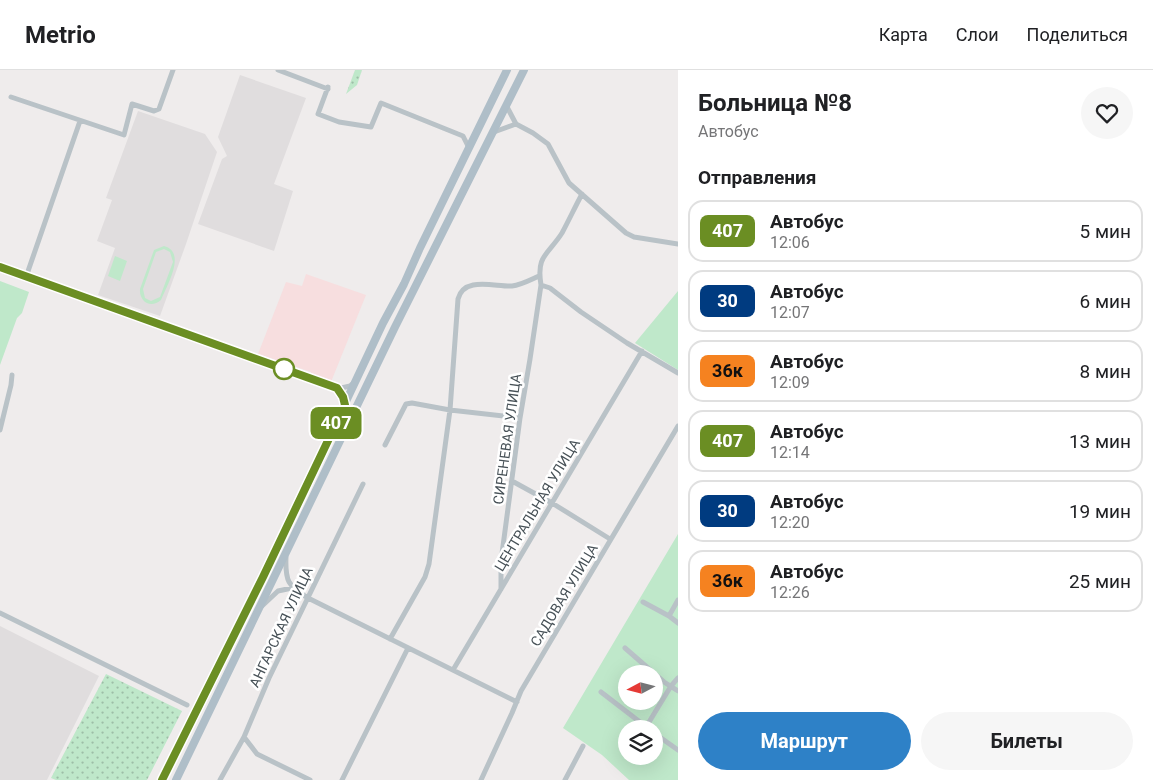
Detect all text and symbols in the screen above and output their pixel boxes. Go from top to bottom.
text: Metrio [25,21,96,49]
text: Карта [879,24,928,45]
text: Слои [956,24,999,45]
text: Поделиться [1027,24,1128,45]
button: heart [1081,87,1133,139]
text: Больница №8 [698,89,852,117]
text: Автобус [698,122,759,141]
text: Отправления [698,166,816,189]
text: Автобус [770,210,844,233]
text: 407 [712,220,743,241]
text: 5 мин [1080,220,1131,243]
text: 12:06 [770,233,810,252]
text: Автобус [770,280,844,303]
text: 30 [717,290,738,311]
text: 6 мин [1080,290,1131,313]
text: 12:07 [770,303,810,322]
text: Автобус [770,350,844,373]
unlabelled marker [273,358,295,380]
text: 36к [712,360,743,381]
text: 8 мин [1080,360,1131,383]
street label: СИРЕНЕВАЯ УЛИЦА [490,373,524,505]
text: 12:09 [770,373,810,392]
line badge: 407 [307,407,365,439]
text: 407 [321,412,351,433]
text: Автобус [770,420,844,443]
text: 407 [712,430,743,451]
text: 13 мин [1069,430,1131,453]
street label: ЦЕНТРАЛЬНАЯ УЛИЦА [491,436,583,574]
text: 12:14 [770,443,810,462]
text: Автобус [770,490,844,513]
text: 30 [717,500,738,521]
text: 19 мин [1069,500,1131,523]
text: 12:20 [770,513,810,532]
street label: САДОВАЯ УЛИЦА [527,541,601,649]
text: Автобус [770,560,844,583]
street label: АНГАРСКАЯ УЛИЦА [246,564,316,690]
text: 36к [712,570,743,591]
text: 25 мин [1069,570,1131,593]
text: 12:26 [770,583,810,602]
north arrow [618,665,662,710]
map controls [618,665,663,765]
button: Маршрут [698,712,911,770]
button: Билеты [921,712,1133,770]
button: layers [618,720,663,765]

